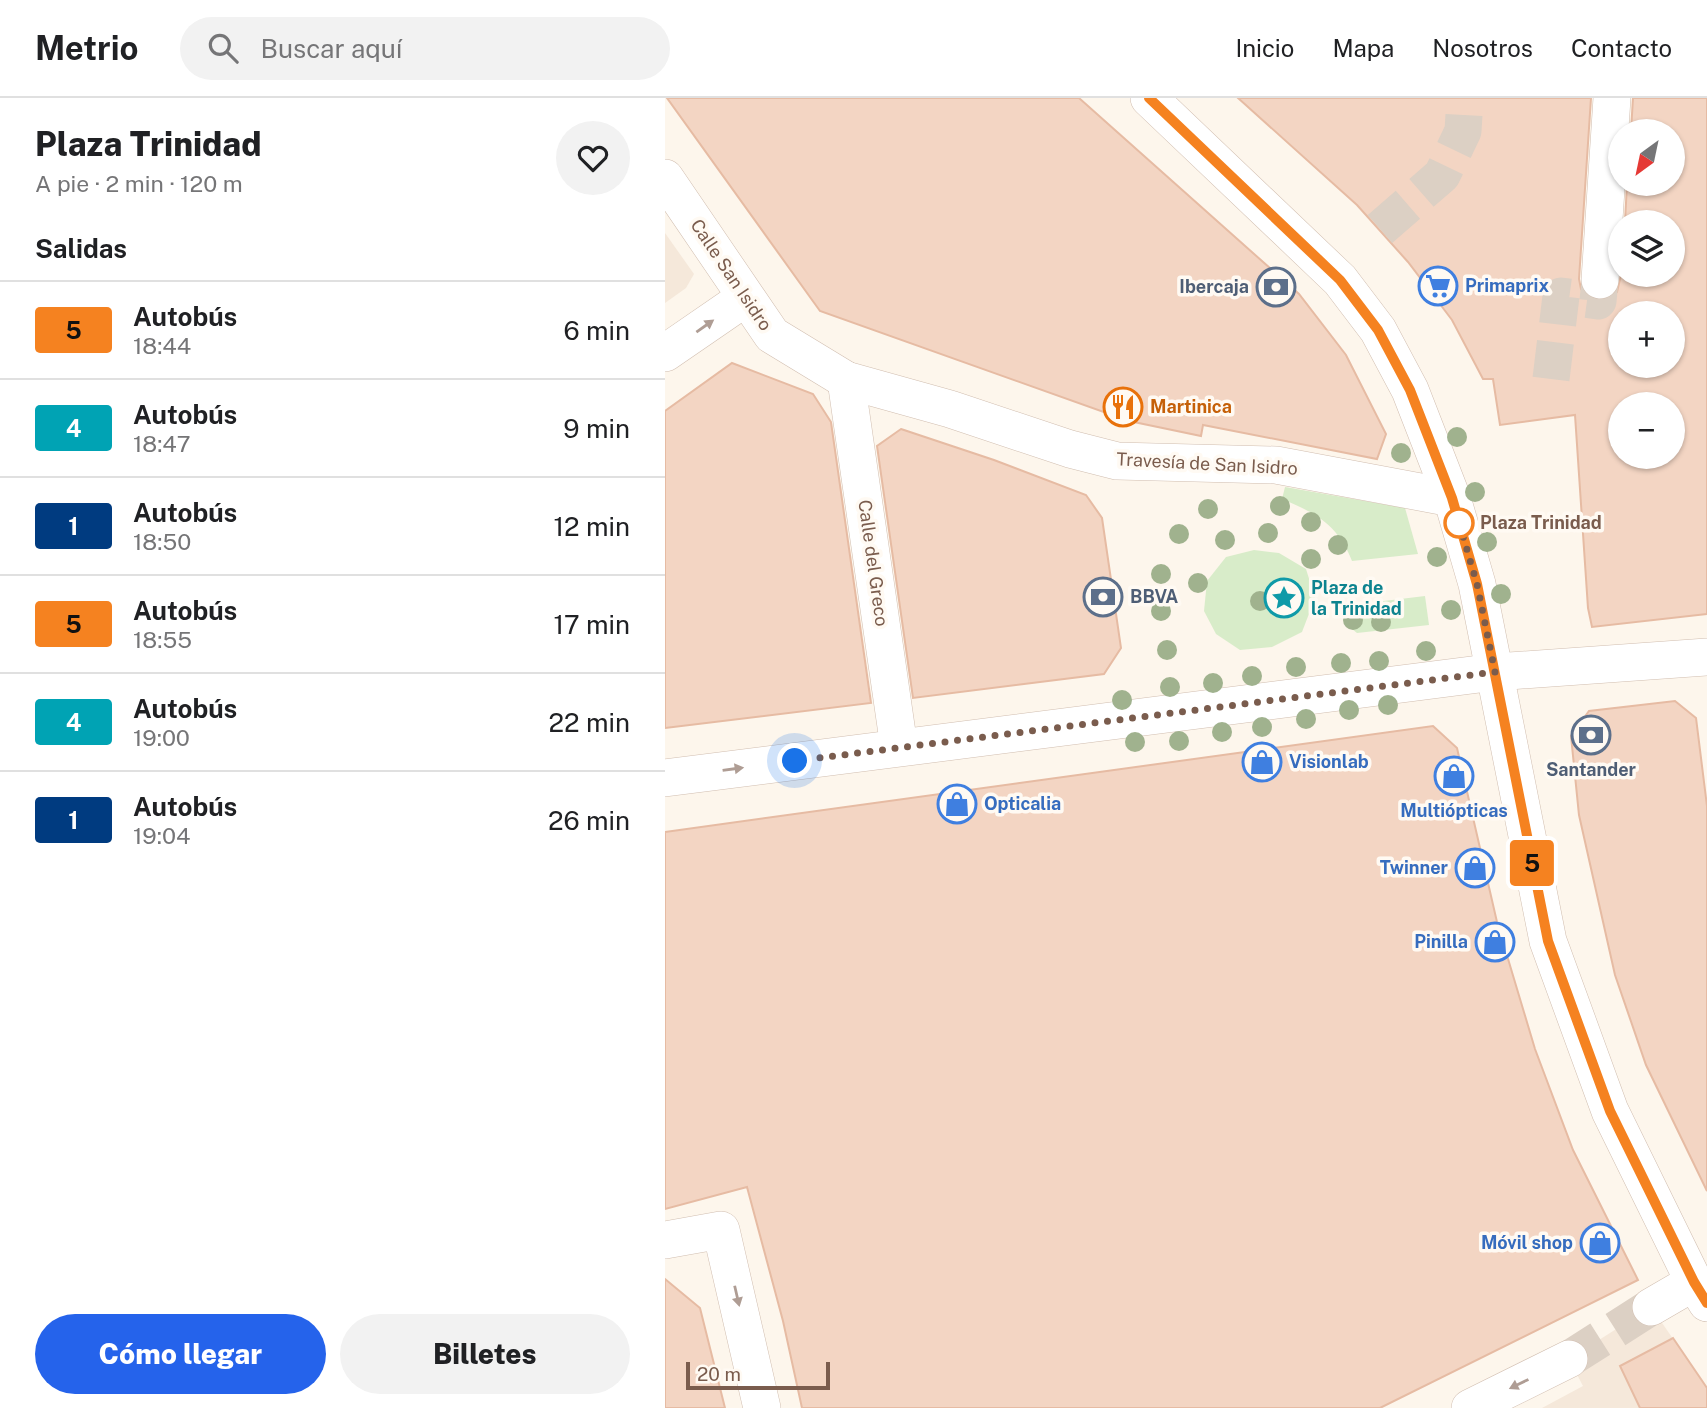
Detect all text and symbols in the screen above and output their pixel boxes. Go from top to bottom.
search box [180,17,670,80]
text: Metrio [35,29,138,67]
icon: search [204,29,242,67]
text: Buscar aquí [260,33,402,64]
text: Inicio [1235,34,1294,62]
text: Mapa [1332,34,1394,62]
text: Nosotros [1432,34,1533,62]
text: Contacto [1571,34,1672,62]
north arrow [1608,119,1685,196]
map controls [1608,119,1685,469]
button: heart [556,121,630,195]
text: Plaza Trinidad [35,125,262,163]
text: A pie · 2 min · 120 m [35,170,243,197]
button: layers [1608,210,1685,287]
street label: Calle San Isidro [686,215,777,335]
text: Salidas [35,233,127,264]
supermarket icon: Primaprix [1417,265,1459,307]
bank icon: Ibercaja [1255,266,1297,308]
place label: Primaprix [1465,275,1549,296]
place label: Ibercaja [1179,276,1249,297]
text: Autobús [133,301,237,332]
button: + [1608,301,1685,378]
text: 6 min [563,315,630,346]
text: 5 [65,316,82,344]
one-way arrow [696,319,714,333]
text: 18:44 [133,332,191,359]
restaurant icon: Martinica [1102,386,1144,428]
button: − [1608,392,1685,469]
place label: Martinica [1150,396,1232,417]
text: Autobús [133,399,237,430]
text: 9 min [563,413,630,444]
text: 4 [66,414,81,442]
text: 18:47 [133,430,191,457]
street label: Travesía de San Isidro [1116,448,1298,479]
text: Autobús [133,497,237,528]
street label: Calle del Greco [854,498,893,628]
marker: Plaza Trinidad [1444,508,1474,538]
text: 12 min [554,511,630,542]
text: 1 [68,512,79,540]
place label: Plaza Trinidad [1480,512,1602,533]
text: 18:50 [133,528,191,555]
bank icon: BBVA [1082,576,1124,618]
place icon: Plaza de la Trinidad [1263,577,1305,619]
place label: Plaza de la Trinidad [1311,577,1402,619]
place label: BBVA [1130,586,1178,607]
text: Autobús [133,595,237,626]
text: 17 min [553,609,630,640]
text: 5 [65,610,82,638]
text: 18:55 [133,626,192,653]
text: Autobús [133,693,237,724]
text: 22 min [549,707,630,738]
text: 4 [66,708,81,736]
bank icon: Santander [1570,714,1612,756]
text: 19:00 [133,724,190,751]
shop icon: Visionlab [1241,741,1283,783]
your location [777,743,812,778]
place label: Visionlab [1289,751,1369,772]
shop icon: Multiópticas [1433,755,1475,797]
place label: Santander [1546,759,1637,780]
one-way arrow [722,763,744,774]
shop icon: Opticalia [936,783,978,825]
text: Autobús [133,791,237,822]
place label: Opticalia [984,793,1061,814]
place label: Multiópticas [1400,800,1508,821]
text: 26 min [548,805,630,836]
text: 1 [68,806,79,834]
text: 19:04 [133,822,190,849]
line badge: 5 [1509,840,1555,886]
shop icon: Twinner [1454,847,1496,889]
text: 5 [1524,849,1540,877]
place label: Twinner [1380,857,1449,878]
shop icon: Pinilla [1474,921,1516,963]
place label: Pinilla [1414,931,1468,952]
shop icon: Móvil shop [1579,1222,1621,1264]
place label: Móvil shop [1481,1232,1573,1253]
one-way arrow [731,1285,742,1307]
button: Cómo llegar [35,1314,326,1394]
button: Billetes [340,1314,630,1394]
scale bar [686,1359,829,1391]
text: 20 m [697,1363,741,1385]
one-way arrow [1509,1378,1529,1389]

